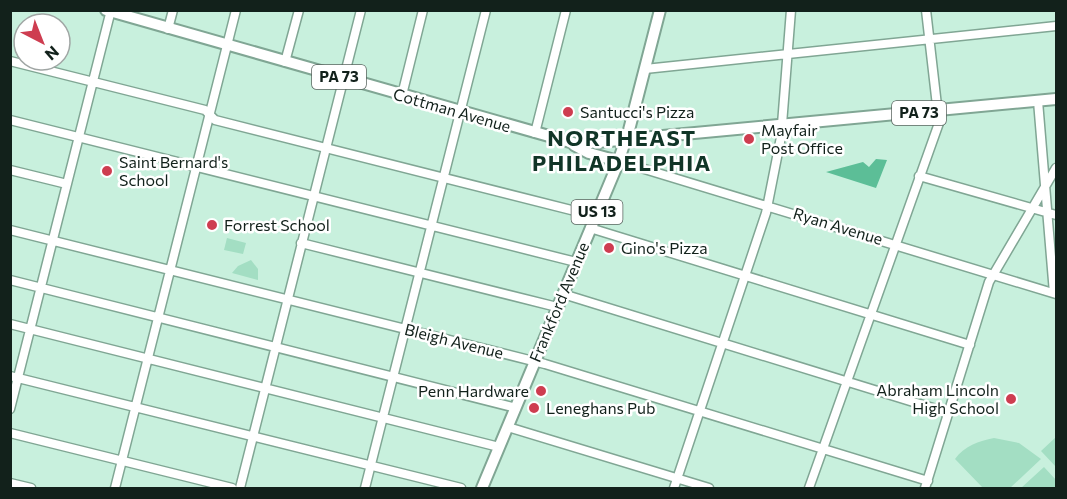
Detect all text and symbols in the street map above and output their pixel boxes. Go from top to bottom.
north arrow [12,12,72,72]
text: N [42,42,63,65]
road number: PA 73 [312,65,366,89]
street label: Cottman Avenue [391,84,513,135]
road number: PA 73 [892,101,946,125]
place label: Santucci's Pizza [580,102,694,121]
marker: Santucci's Pizza [561,105,575,119]
place label: Mayfair Post Office [761,120,843,157]
district label: NORTHEAST PHILADELPHIA [532,124,712,176]
marker: Mayfair Post Office [742,132,756,146]
place label: Saint Bernard's School [119,152,228,189]
marker: Saint Bernard's School [100,164,114,178]
road number: US 13 [572,200,622,224]
street label: Ryan Avenue [791,203,885,248]
place label: Forrest School [224,215,330,234]
marker: Forrest School [205,218,219,232]
place label: Gino's Pizza [621,238,708,257]
street label: Frankford Avenue [525,239,592,365]
marker: Gino's Pizza [602,241,616,255]
street label: Bleigh Avenue [403,319,506,362]
place label: Abraham Lincoln High School [876,380,999,417]
place label: Penn Hardware [418,381,529,400]
marker: Penn Hardware [534,384,548,398]
marker: Abraham Lincoln High School [1004,392,1018,406]
place label: Leneghans Pub [546,398,655,417]
marker: Leneghans Pub [527,401,541,415]

